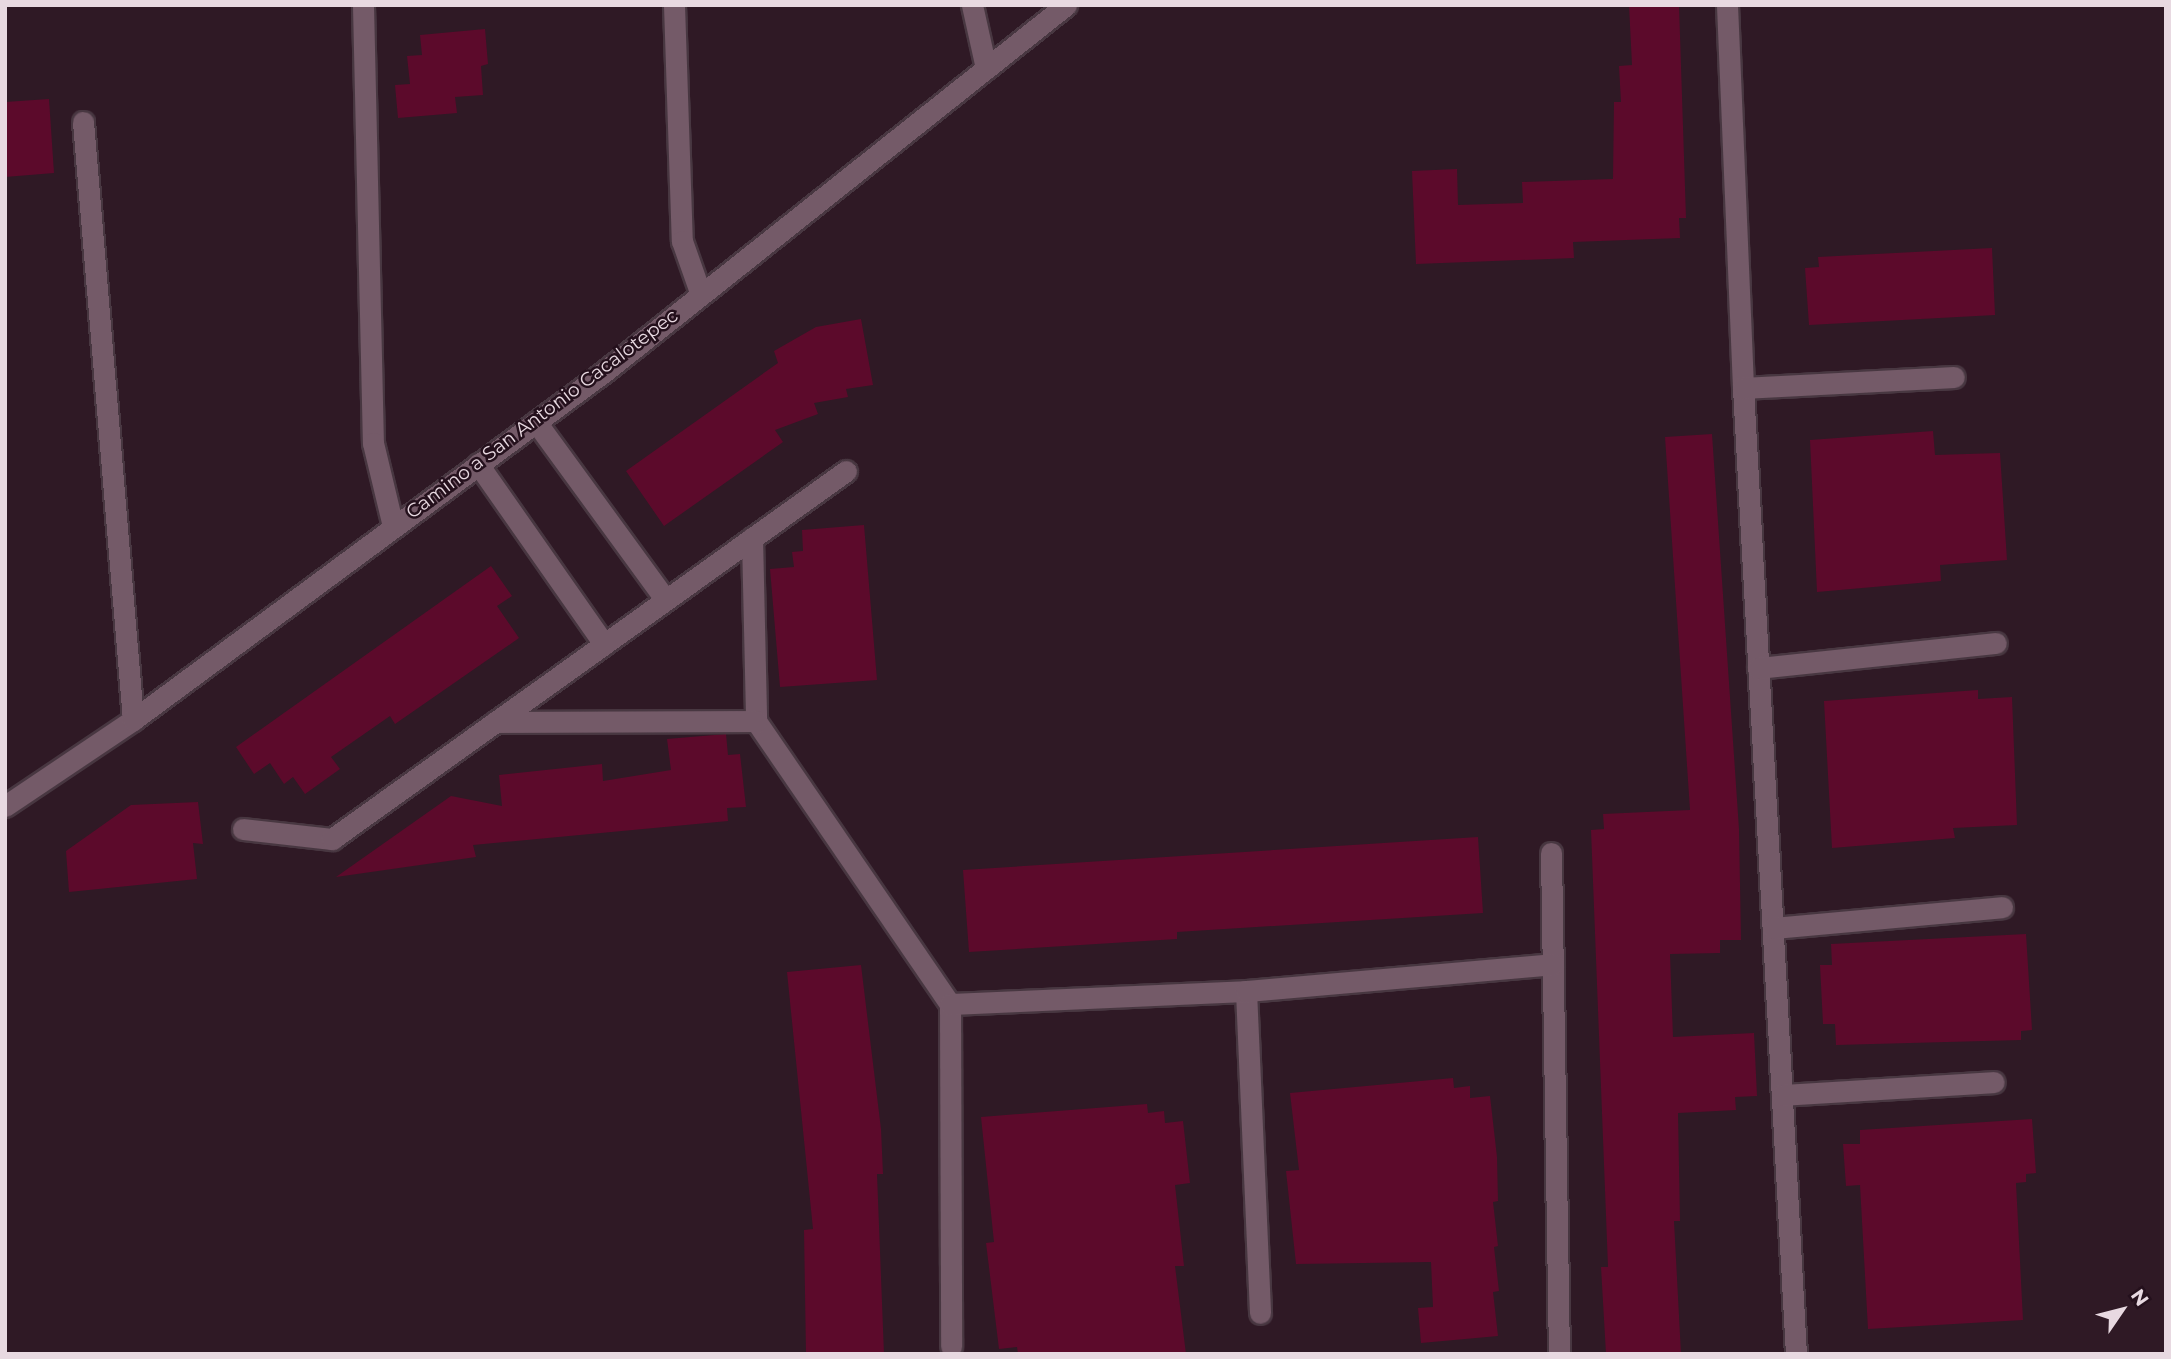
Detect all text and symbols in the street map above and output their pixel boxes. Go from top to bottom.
street label: Camino a San Antonio Cacalotepec [402,304,682,524]
north arrow [2087,1275,2157,1345]
text: N [2126,1285,2153,1311]

